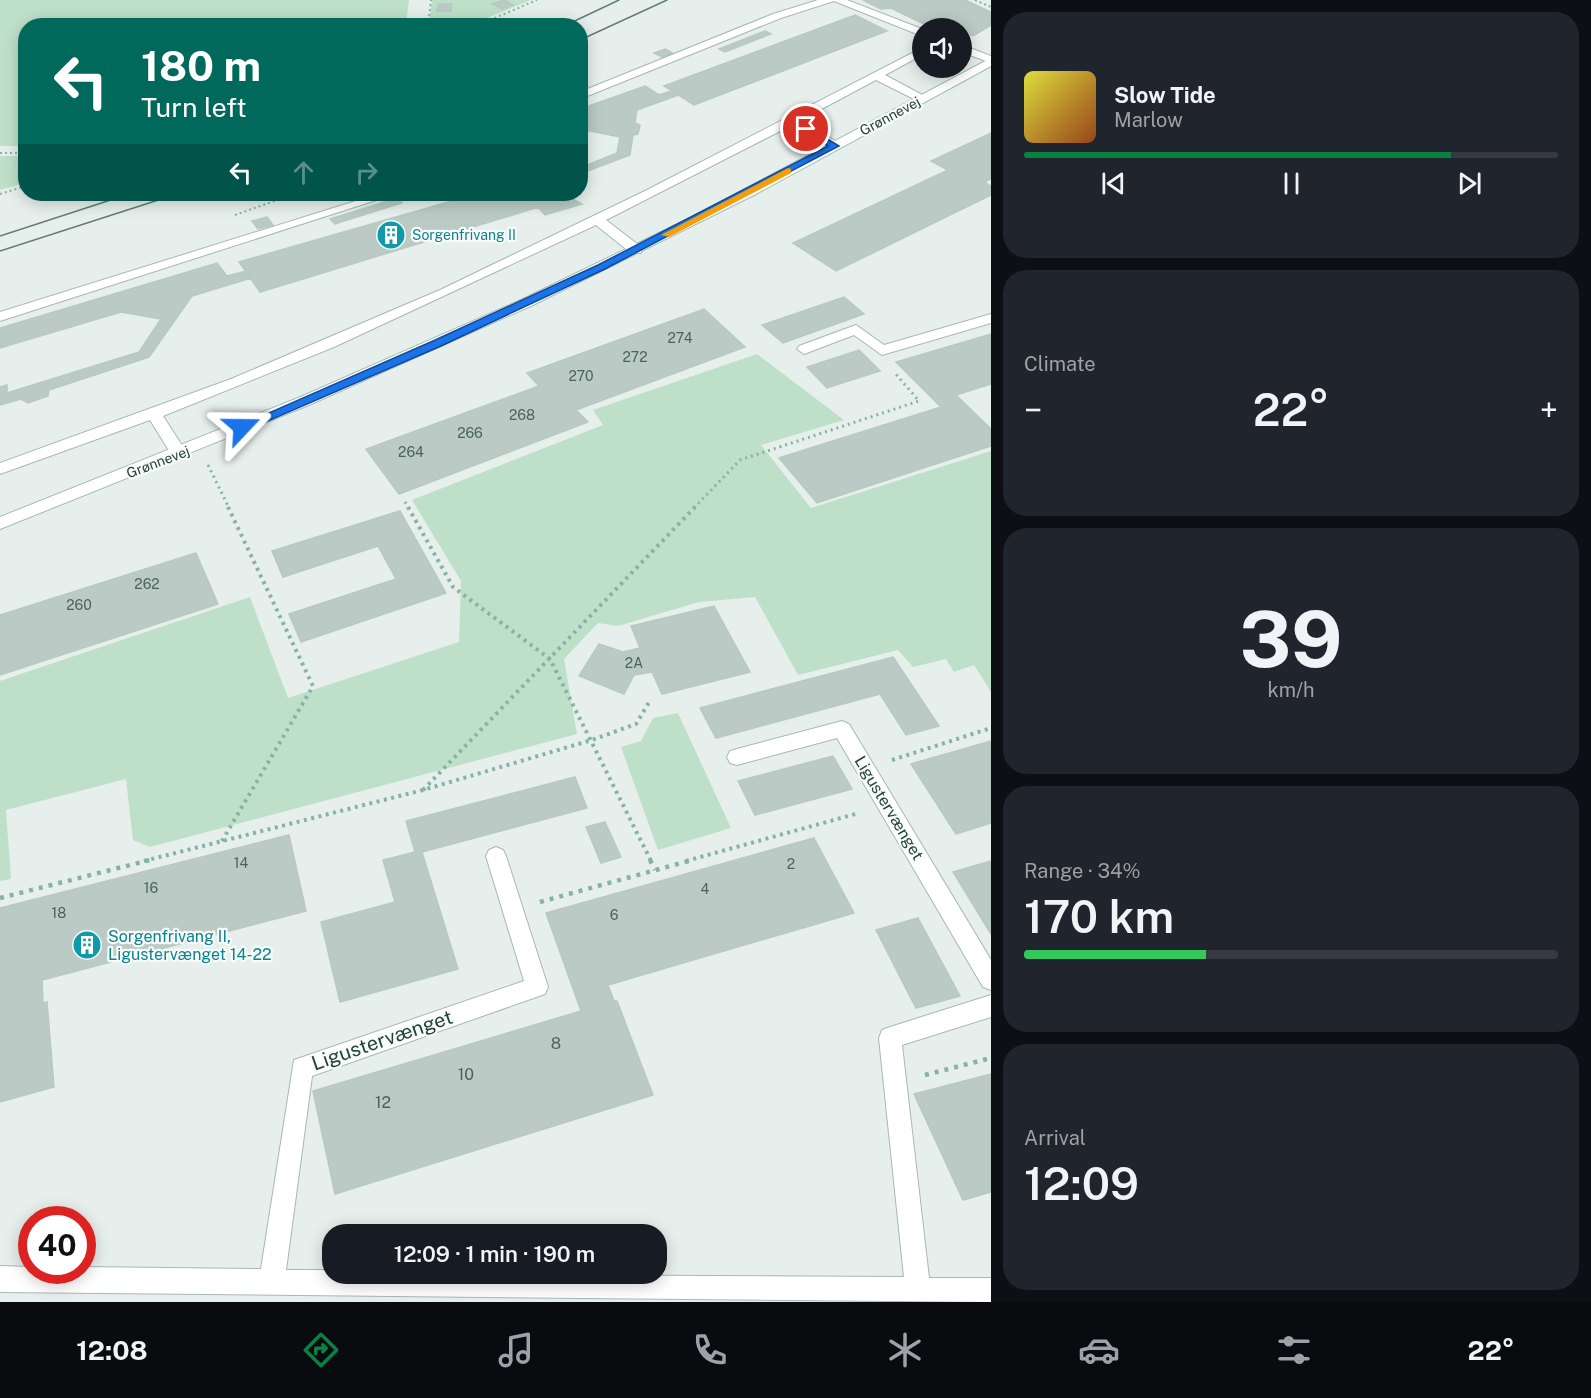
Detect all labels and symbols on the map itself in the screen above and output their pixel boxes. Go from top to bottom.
street label: Grønnevej [857,93,923,139]
pin [780,103,831,154]
building icon: Sorgenfrivang II [375,219,407,251]
place label: Sorgenfrivang II [412,227,516,243]
house number: 274 [667,330,693,346]
house number: 272 [622,349,648,365]
house number: 270 [568,368,594,384]
position arrow [210,395,274,459]
house number: 268 [509,407,535,423]
house number: 266 [457,425,483,441]
street label: Grønnevej [124,443,192,481]
house number: 264 [398,444,424,460]
house number: 262 [134,576,160,592]
house number: 260 [66,597,92,613]
house number: 2A [625,655,643,671]
street label: Ligustervænget [850,753,928,863]
house number: 14 [234,855,248,871]
house number: 2 [787,856,795,872]
house number: 16 [144,880,158,896]
house number: 4 [701,881,710,897]
house number: 18 [52,905,66,921]
house number: 6 [610,907,619,923]
place label: Sorgenfrivang II, Ligustervænget 14-22 [108,927,272,964]
building icon: Sorgenfrivang II, Ligustervænget 14-22 [71,929,103,961]
street label: Ligustervænget [308,1005,456,1075]
house number: 8 [551,1034,561,1053]
house number: 10 [458,1065,474,1084]
house number: 12 [375,1093,391,1112]
speed limit sign: 40 [18,1206,96,1284]

